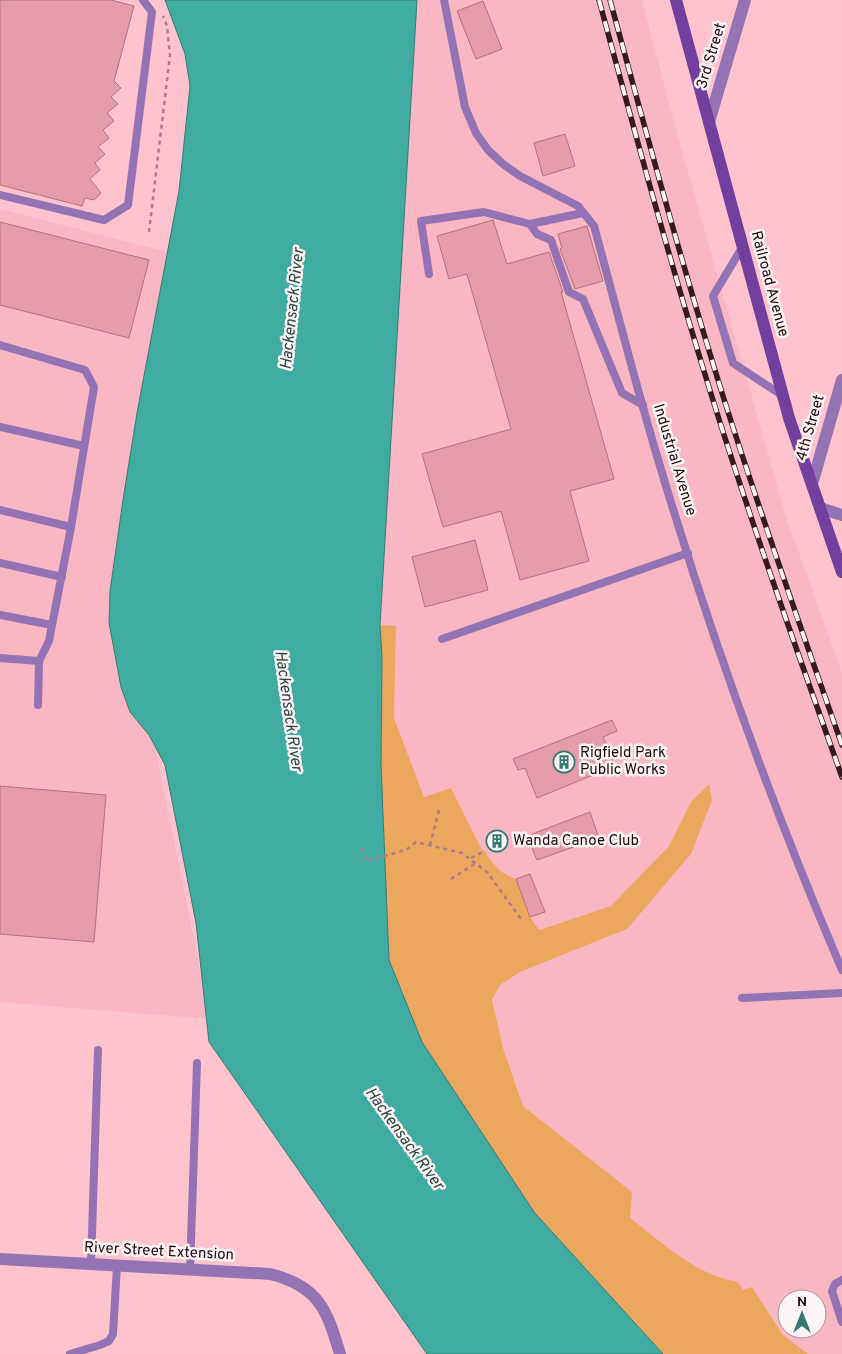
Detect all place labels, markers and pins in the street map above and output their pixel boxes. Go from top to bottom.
place label: Rigfield Park Public Works [580,744,666,780]
building icon: Rigfield Park Public Works [552,750,576,774]
building icon: Wanda Canoe Club [485,829,509,853]
place label: Wanda Canoe Club [513,832,639,851]

